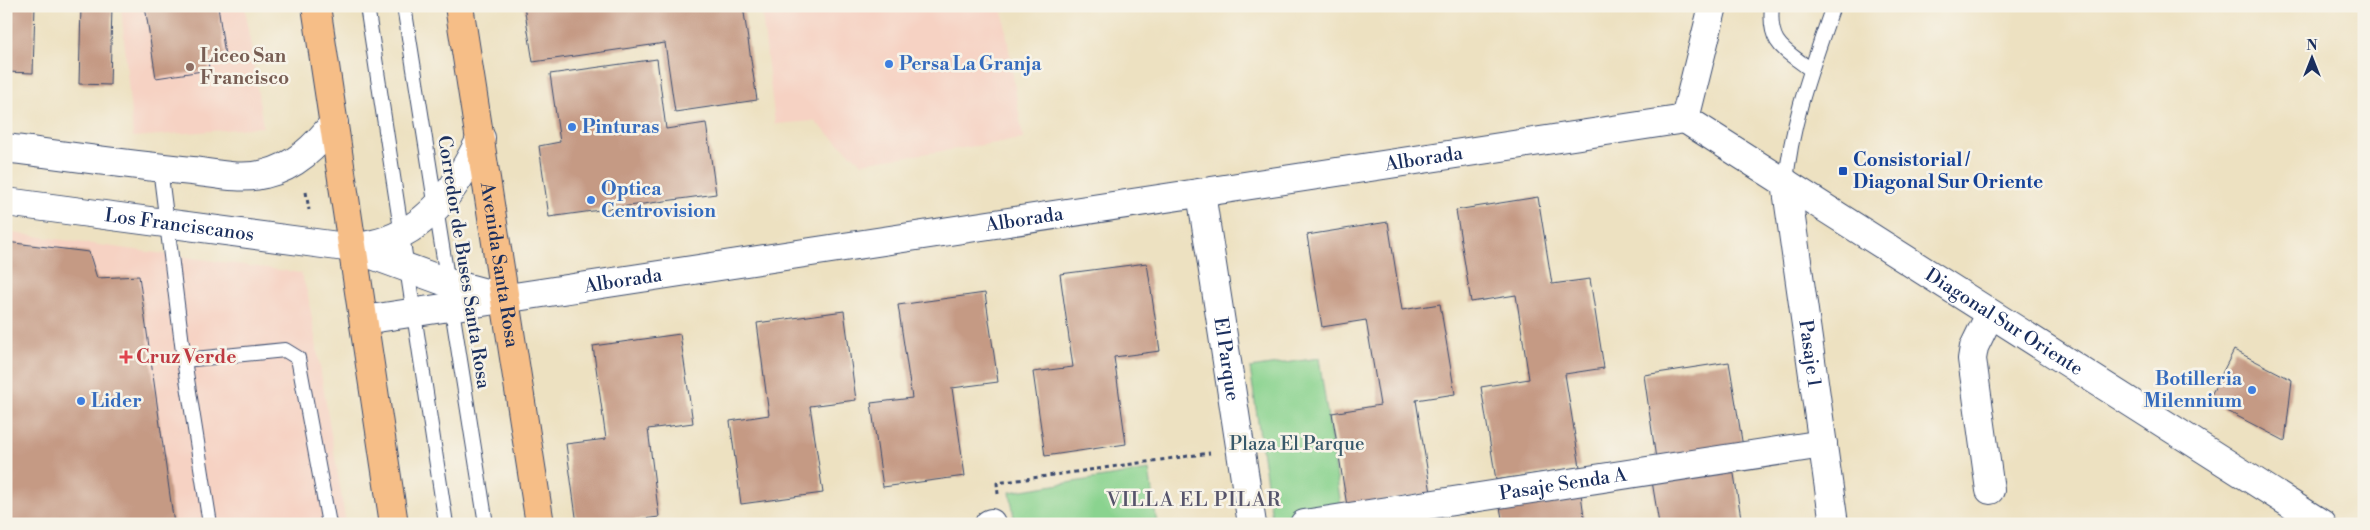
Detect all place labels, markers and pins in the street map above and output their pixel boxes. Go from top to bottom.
place label: Liceo San Francisco [200,44,289,90]
place label: Persa La Granja [899,52,1042,76]
marker: Persa La Granja [883,58,895,70]
marker: Liceo San Francisco [184,61,196,73]
place label: Pinturas [582,115,659,139]
marker: Pinturas [566,121,578,133]
place label: Consistorial / Diagonal Sur Oriente [1853,148,2043,194]
marker: Consistorial / Diagonal Sur Oriente [1837,165,1849,177]
place label: Optica Centrovision [601,177,716,223]
marker: Optica Centrovision [585,194,597,206]
place label: Cruz Verde [136,345,236,369]
marker: Cruz Verde [120,351,132,363]
place label: Botilleria Milennium [2144,367,2243,413]
marker: Botilleria Milennium [2246,384,2258,396]
place label: Lider [91,389,142,413]
marker: Lider [75,395,87,407]

